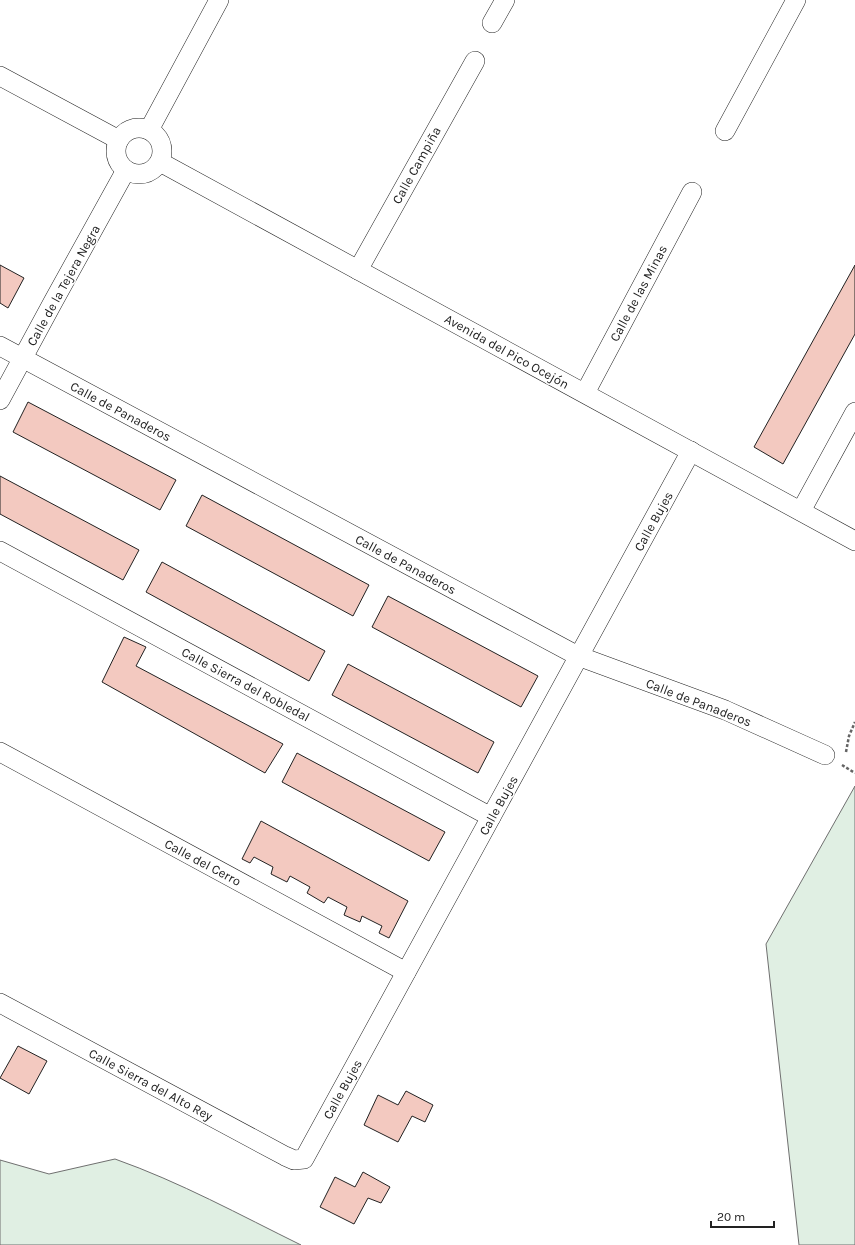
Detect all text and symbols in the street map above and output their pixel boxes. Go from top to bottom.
street label: Calle Campiña [389,124,444,206]
street label: Calle de la Tejera Negra [24,222,103,348]
street label: Calle de las Minas [607,242,670,344]
street label: Avenida del Pico Ocejón [442,311,572,392]
street label: Calle de Panaderos [68,379,174,444]
street label: Calle Bujes [631,489,676,554]
street label: Calle de Panaderos [353,532,459,597]
street label: Calle Sierra del Robledal [179,644,312,725]
street label: Calle de Panaderos [644,675,754,730]
street label: Calle Bujes [476,773,521,838]
street label: Calle del Cerro [162,836,244,889]
street label: Calle Sierra del Alto Rey [86,1045,215,1124]
street label: Calle Bujes [320,1057,365,1122]
scale bar [711,1203,774,1229]
text: 20 m [717,1210,745,1224]

